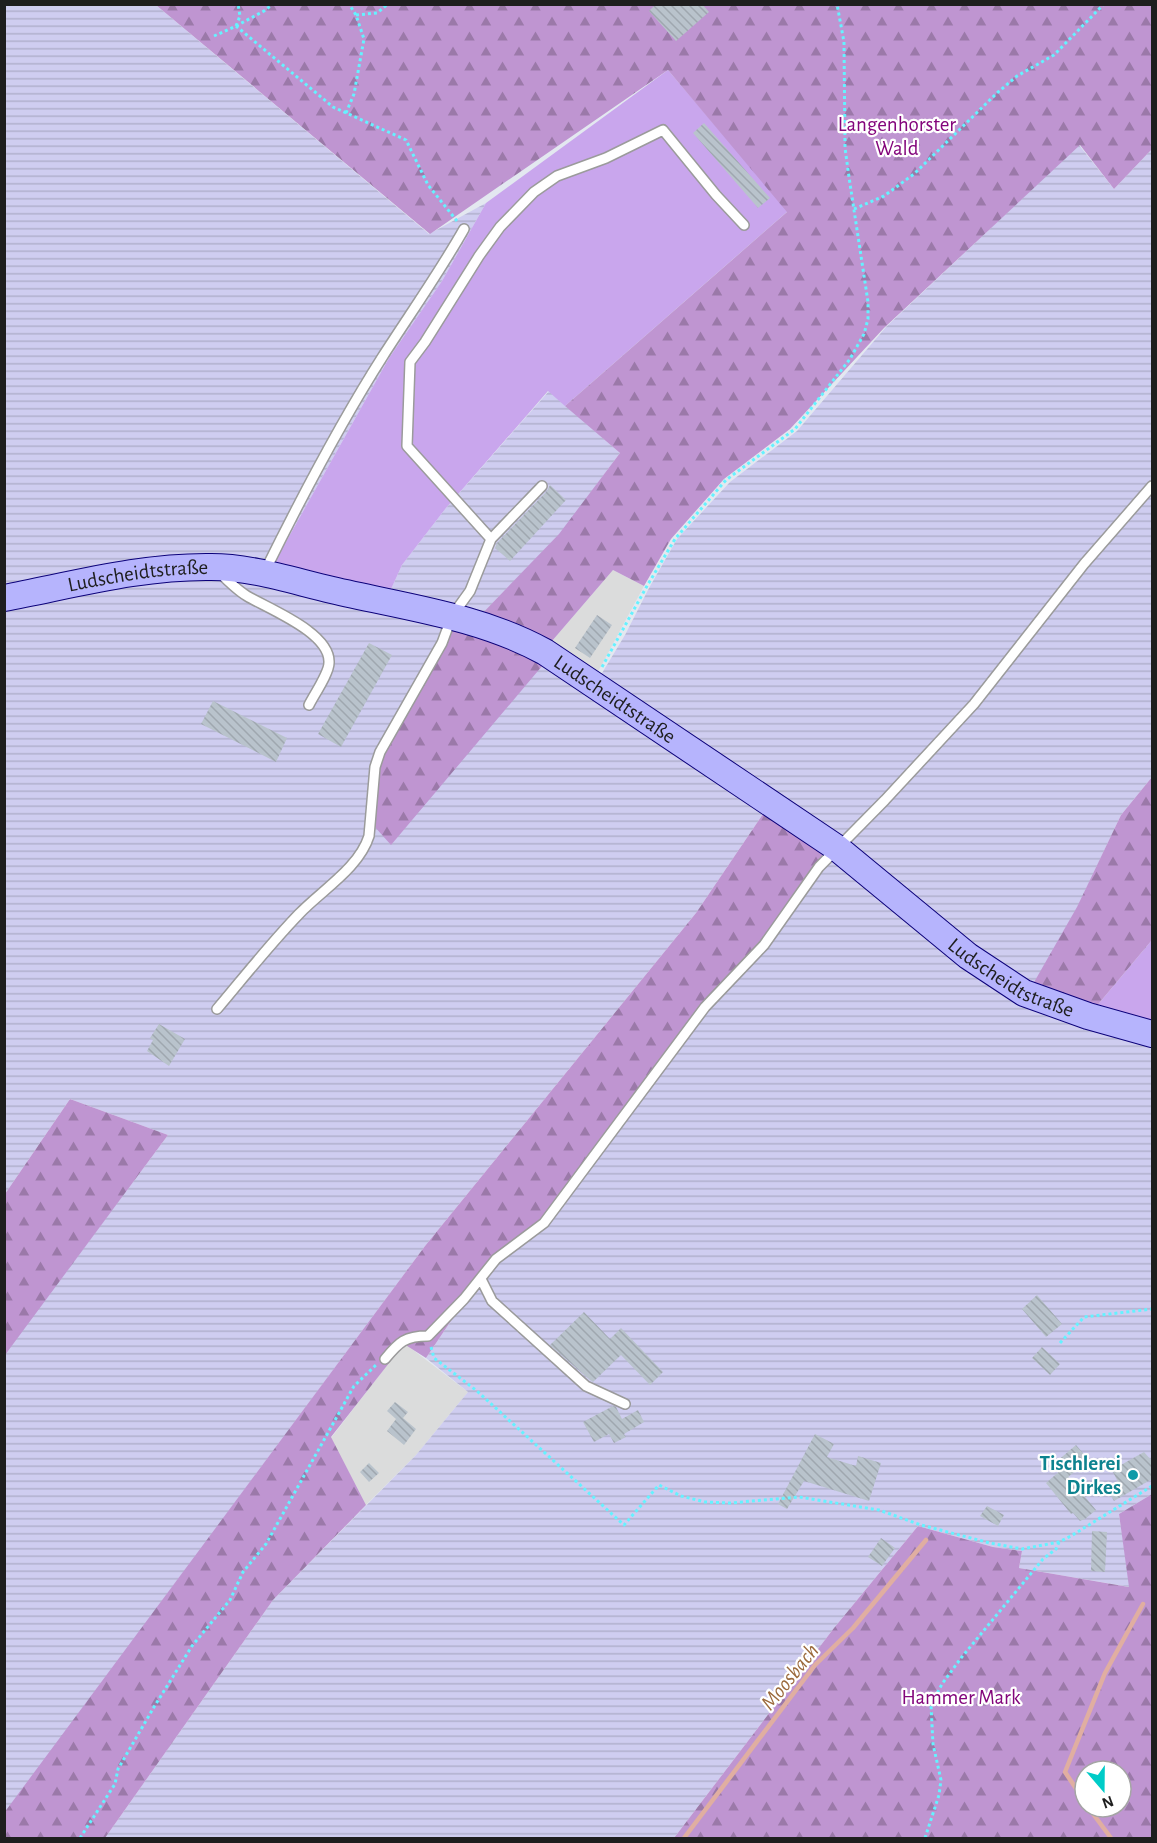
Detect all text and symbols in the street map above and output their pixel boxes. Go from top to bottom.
park label: Langenhorster Wald [838,114,956,159]
street label: Ludscheidtstraße [66,557,208,596]
street label: Ludscheidtstraße [550,651,679,747]
street label: Ludscheidtstraße [944,934,1077,1021]
place label: Tischlerei Dirkes [1040,1453,1121,1498]
marker: Tischlerei Dirkes [1126,1468,1140,1482]
water label: Moosbach [757,1639,823,1714]
park label: Hammer Mark [902,1687,1021,1708]
north arrow [1073,1759,1133,1819]
text: N [1100,1793,1116,1812]

